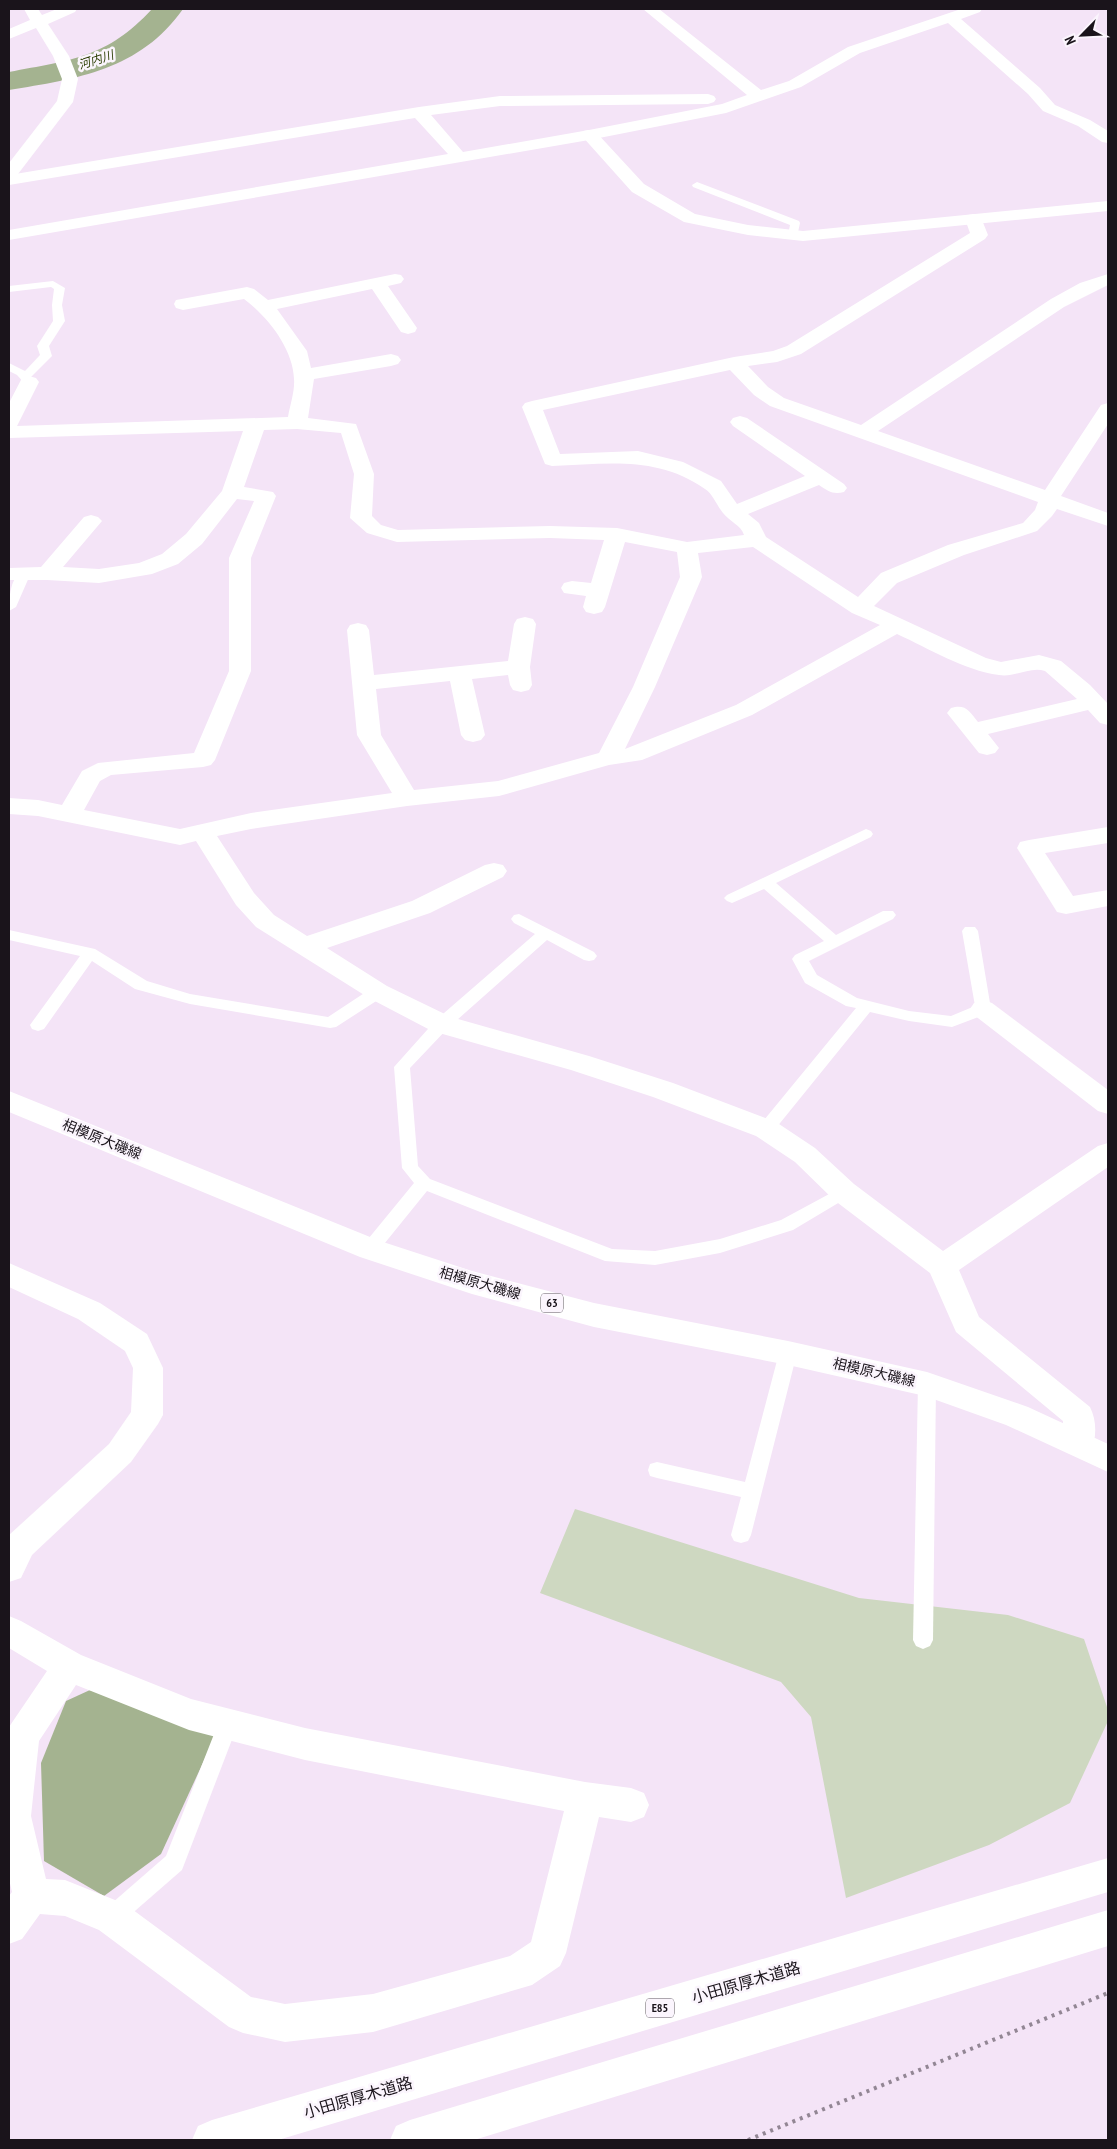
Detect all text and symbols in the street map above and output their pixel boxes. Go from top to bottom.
north arrow [1057,10,1107,60]
text: N [1060,33,1080,47]
water label: 河内川 [76,46,117,72]
street label: 相模原大磯線 [60,1115,144,1163]
street label: 相模原大磯線 [437,1263,523,1303]
road number: 63 [541,1294,563,1312]
street label: 相模原大磯線 [831,1354,917,1390]
street label: 小田原厚木道路 [689,1957,803,2007]
road number: E85 [646,1999,674,2018]
street label: 小田原厚木道路 [301,2072,415,2122]

